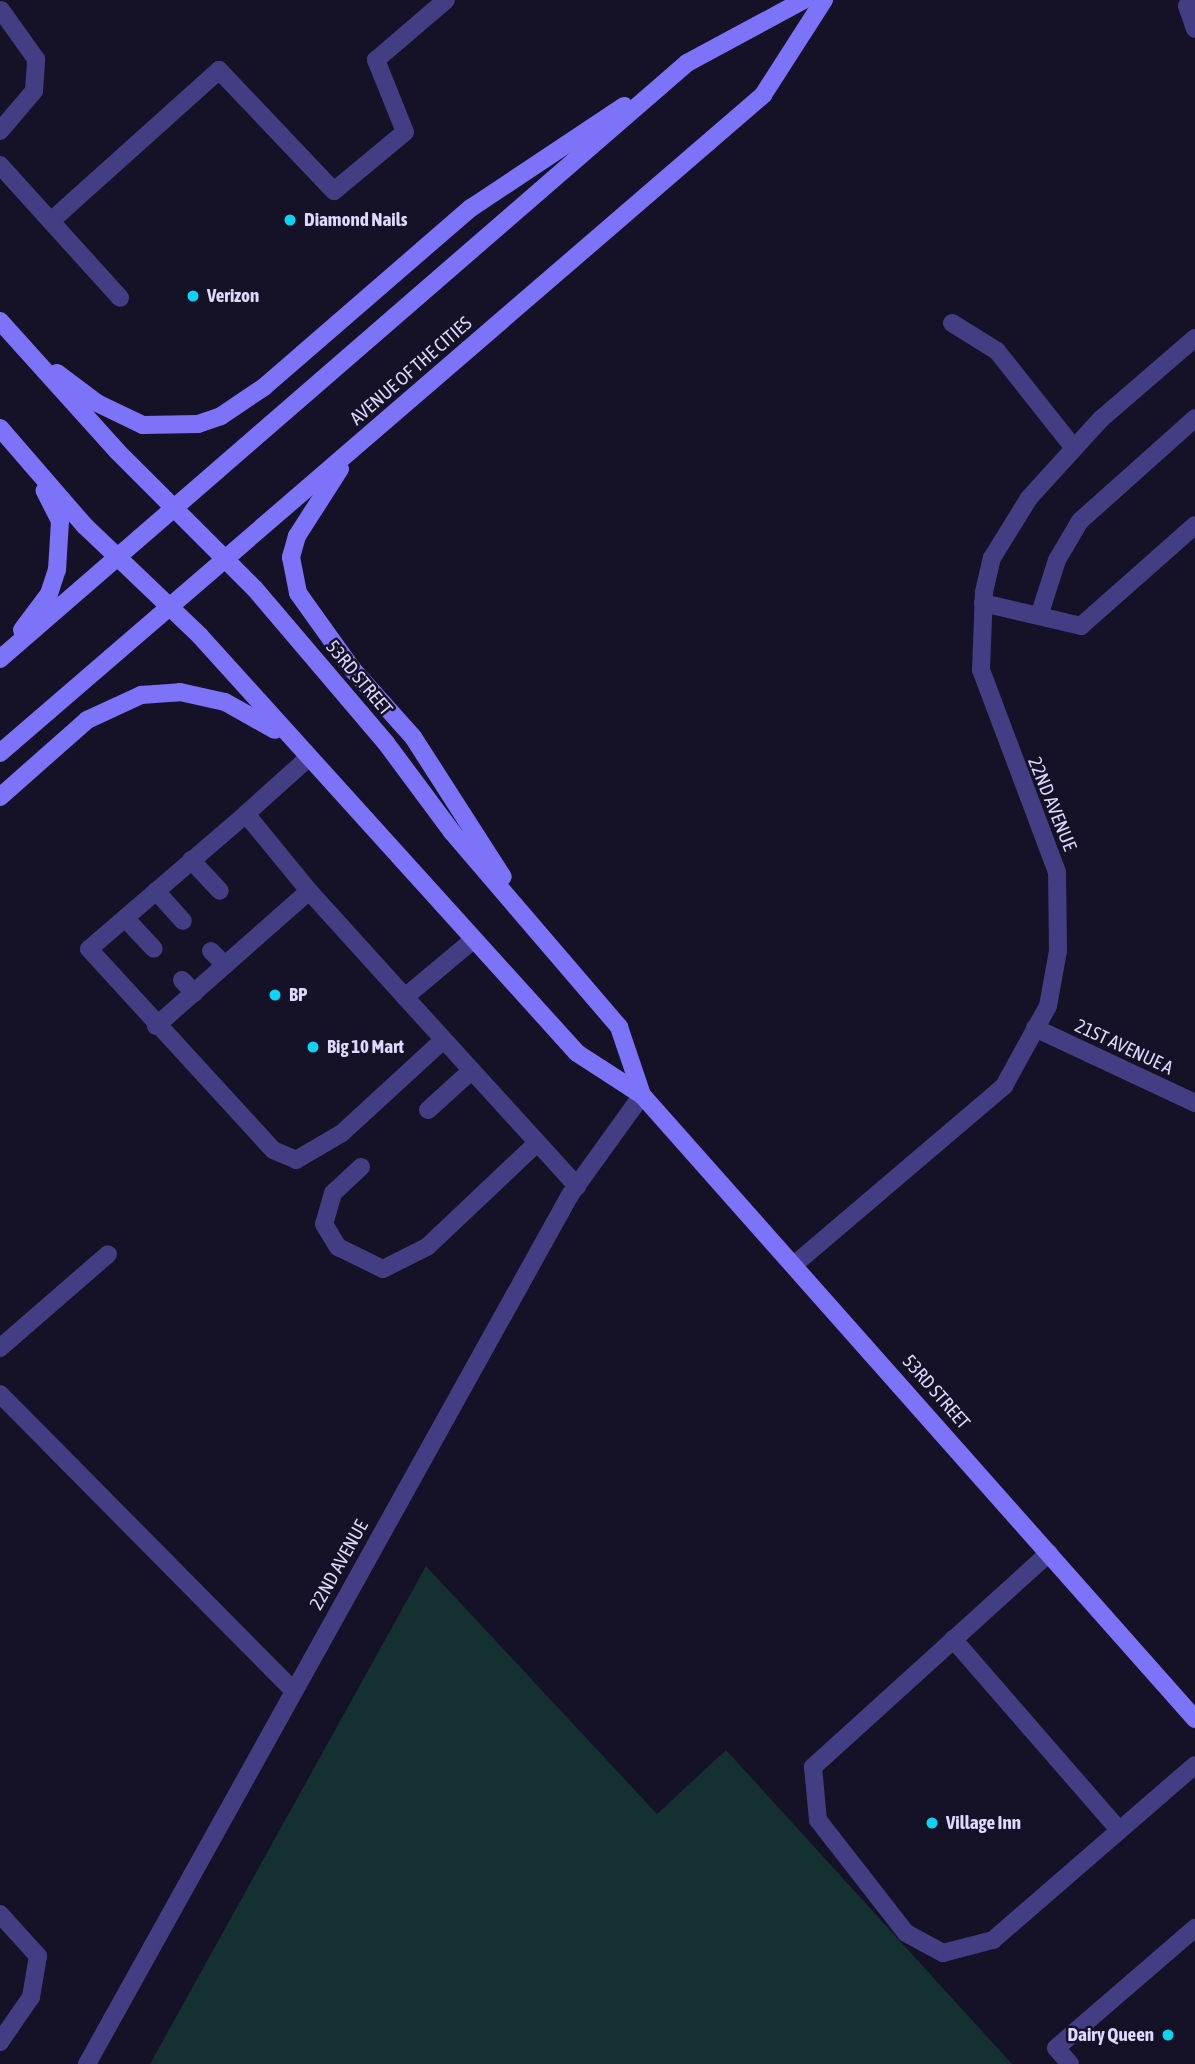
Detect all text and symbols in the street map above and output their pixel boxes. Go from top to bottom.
place label: Diamond Nails [304,209,407,231]
marker: Diamond Nails [282,212,298,228]
place label: Verizon [207,285,259,307]
marker: Verizon [185,288,201,304]
street label: AVENUE OF THE CITIES [346,312,476,430]
street label: 53RD STREET [321,636,397,720]
street label: 22ND AVENUE [1023,754,1081,854]
place label: BP [289,984,307,1006]
marker: BP [267,987,283,1003]
street label: 21ST AVENUE A [1071,1014,1177,1080]
place label: Big 10 Mart [327,1036,404,1058]
marker: Big 10 Mart [305,1039,321,1055]
street label: 53RD STREET [898,1350,974,1434]
street label: 22ND AVENUE [305,1516,373,1614]
place label: Village Inn [946,1812,1021,1834]
marker: Village Inn [924,1815,940,1831]
place label: Dairy Queen [1067,2024,1154,2046]
marker: Dairy Queen [1160,2027,1176,2043]

